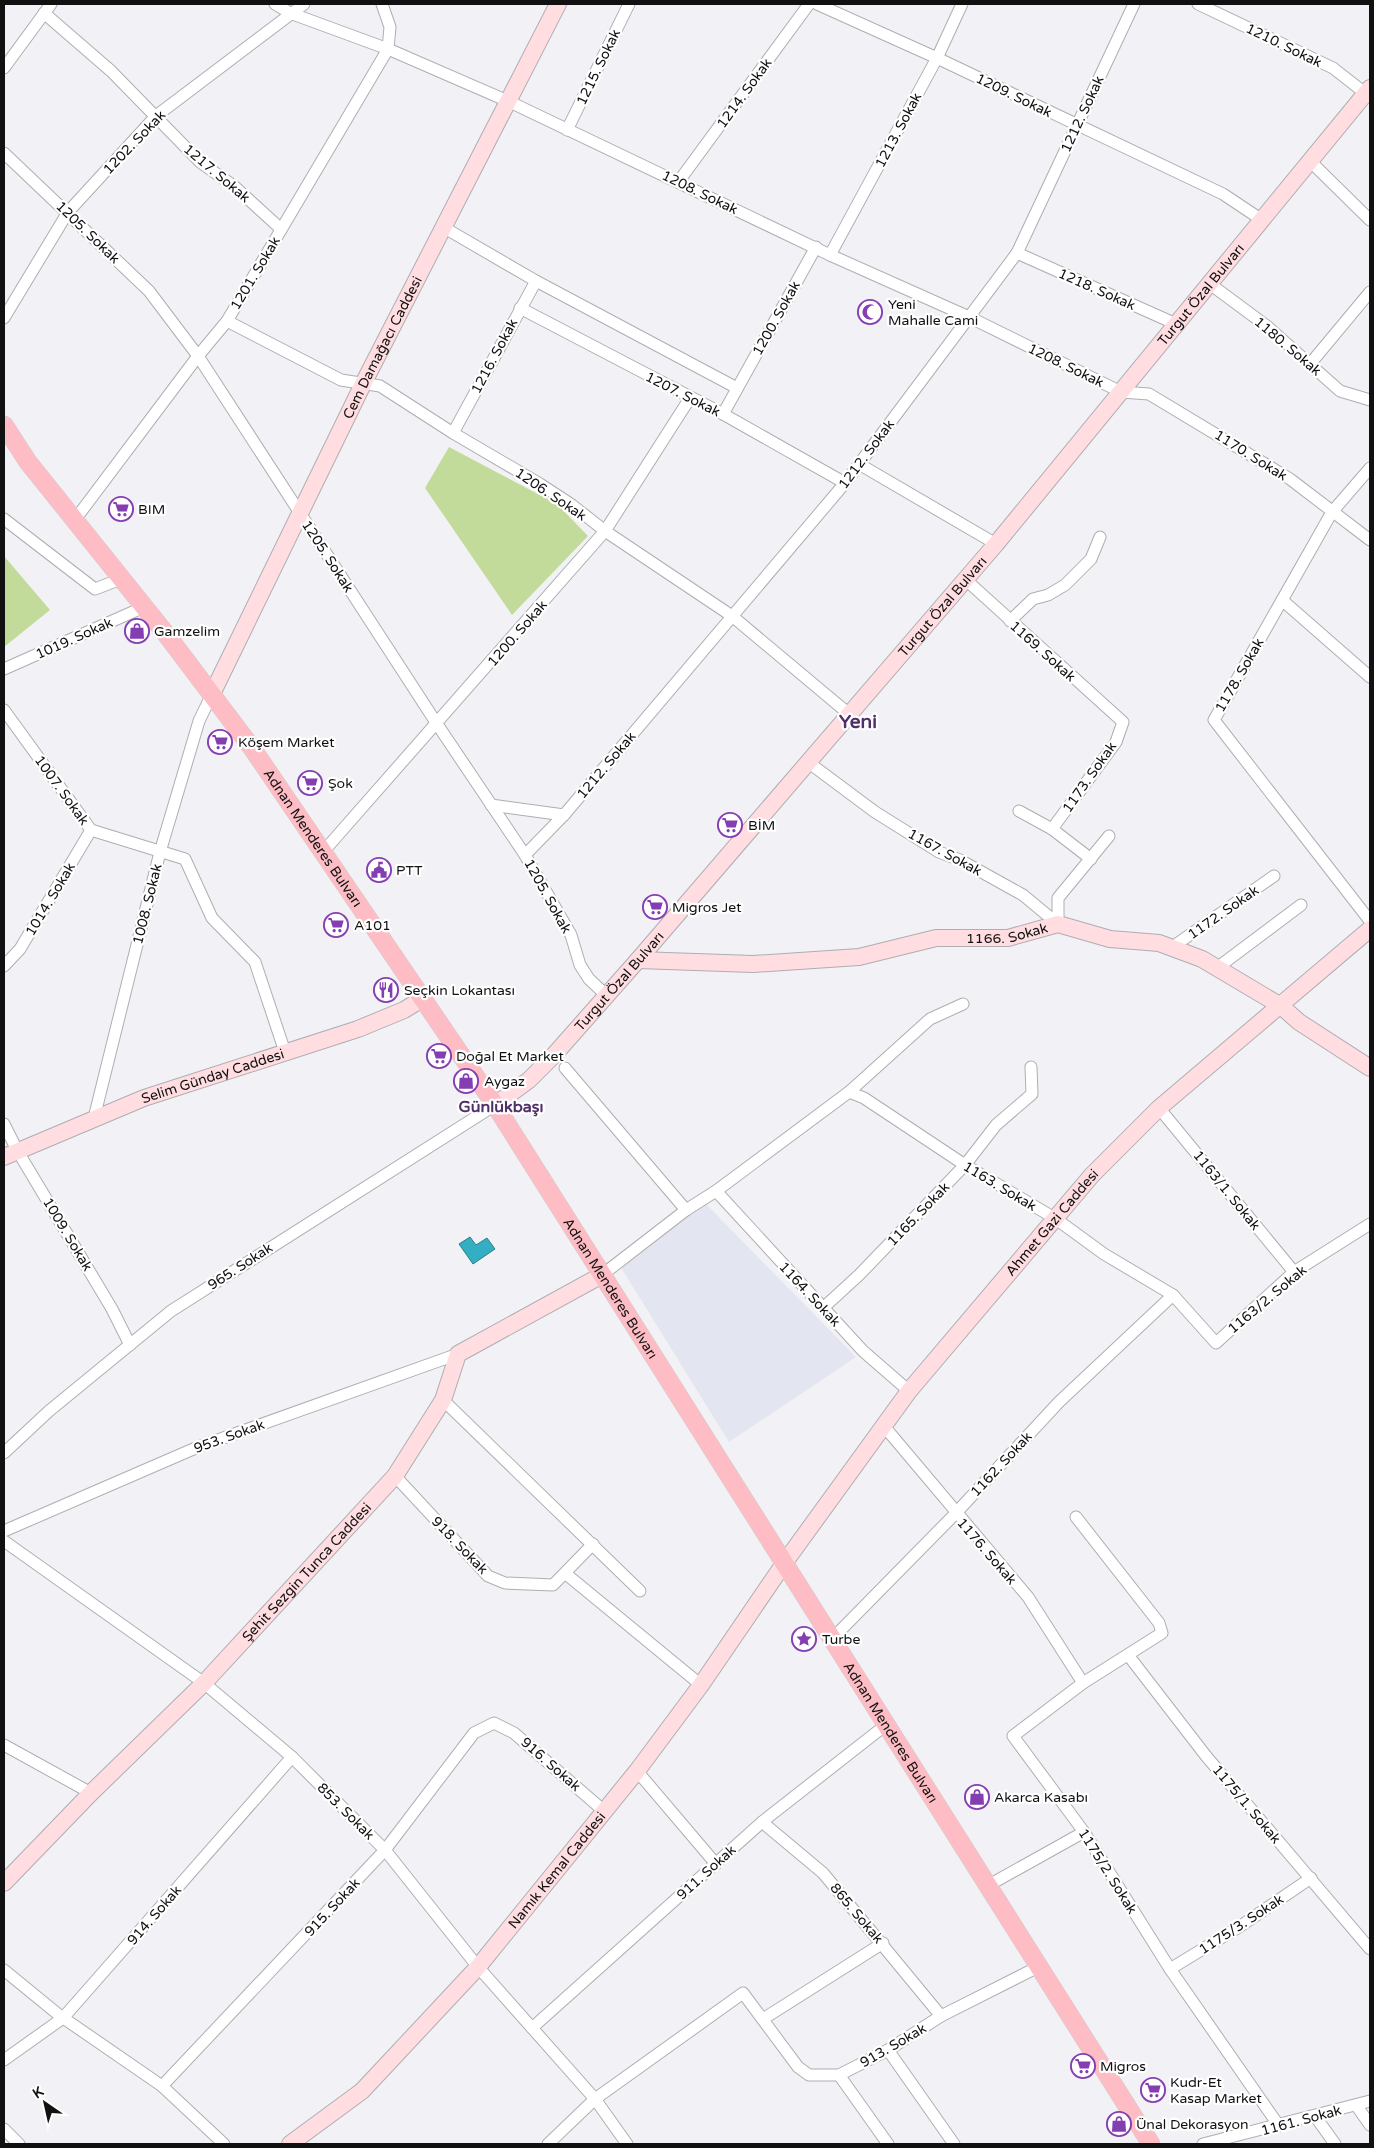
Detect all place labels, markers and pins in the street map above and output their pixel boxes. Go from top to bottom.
place label: Yeni Mahalle Cami [888,296,978,329]
mosque icon: Yeni Mahalle Cami [857,299,883,325]
supermarket icon: BIM [108,496,134,522]
place label: BIM [138,501,165,518]
shop icon: Gamzelim [124,618,150,644]
place label: Gamzelim [154,623,220,640]
supermarket icon: Köşem Market [207,729,233,755]
place label: Köşem Market [238,734,335,751]
supermarket icon: Şok [297,770,323,796]
place label: Şok [328,775,353,792]
supermarket icon: BİM [717,812,743,838]
place label: BİM [748,817,775,834]
public building icon: PTT [366,857,392,883]
place label: PTT [396,862,423,879]
supermarket icon: Migros Jet [642,894,668,920]
place label: Migros Jet [672,899,742,916]
supermarket icon: A101 [323,912,349,938]
place label: A101 [354,917,391,934]
restaurant icon: Seçkin Lokantası [373,977,399,1003]
place label: Seçkin Lokantası [404,982,515,999]
supermarket icon: Doğal Et Market [426,1043,452,1069]
place label: Doğal Et Market [456,1048,564,1065]
shop icon: Aygaz [453,1068,479,1094]
place label: Aygaz [484,1073,525,1090]
place icon: Turbe [791,1626,817,1652]
place label: Turbe [822,1631,860,1648]
shop icon: Akarca Kasabı [964,1784,990,1810]
place label: Akarca Kasabı [994,1789,1088,1806]
supermarket icon: Migros [1070,2053,1096,2079]
place label: Migros [1100,2058,1146,2075]
place label: Kudr-Et Kasap Market [1170,2074,1262,2107]
supermarket icon: Kudr-Et Kasap Market [1140,2077,1166,2103]
shop icon: Ünal Dekorasyon [1106,2111,1132,2137]
place label: Ünal Dekorasyon [1136,2116,1248,2133]

